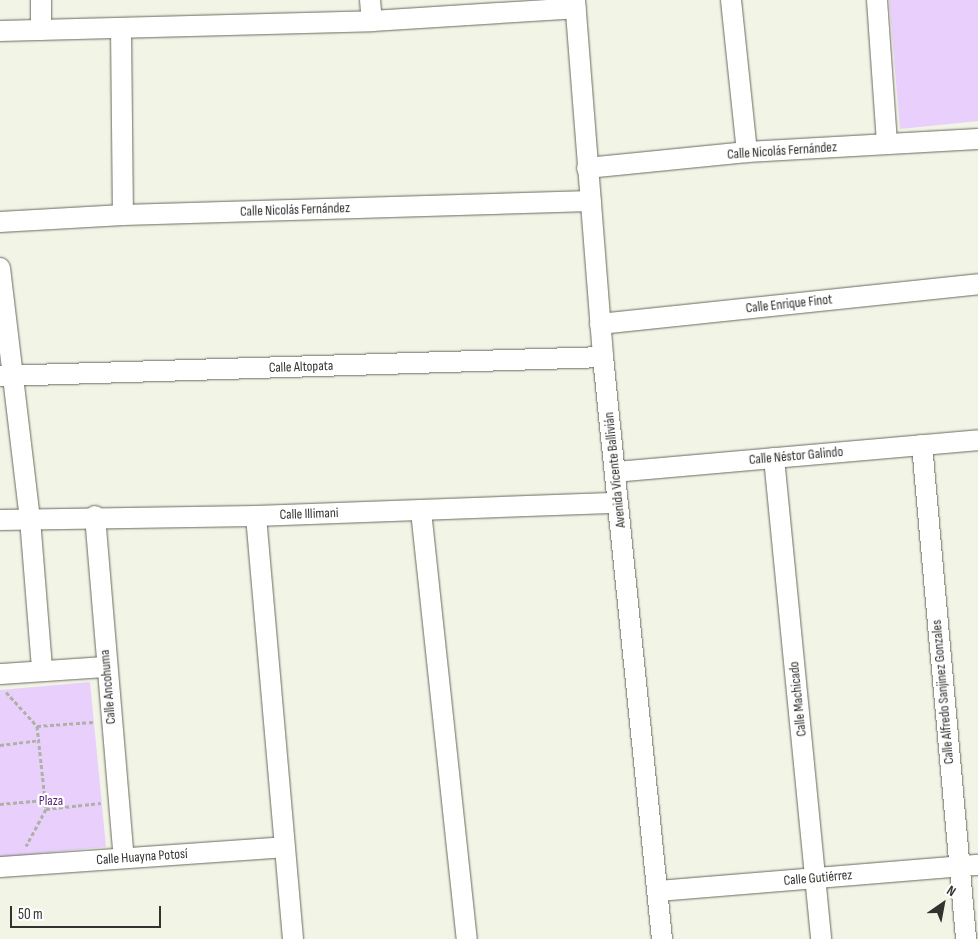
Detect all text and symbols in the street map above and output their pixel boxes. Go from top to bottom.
street label: Calle Nicolás Fernández [727,139,837,163]
street label: Calle Nicolás Fernández [240,200,350,220]
street label: Calle Enrique Finot [745,291,833,317]
street label: Calle Altopata [268,357,334,377]
street label: Avenida Vicente Ballivián [601,411,629,529]
street label: Calle Néstor Galindo [748,444,844,468]
street label: Calle Illimani [279,505,339,523]
street label: Calle Alfredo Sanjinez Gonzales [928,619,958,765]
street label: Calle Ancohuma [96,649,120,725]
street label: Calle Machicado [786,661,810,737]
park label: Plaza [39,793,63,809]
street label: Calle Huayna Potosí [96,845,188,869]
street label: Calle Gutiérrez [783,867,853,889]
north arrow [918,879,968,929]
text: N [944,882,959,900]
scale bar [12,896,164,928]
text: 50 m [18,905,43,924]

